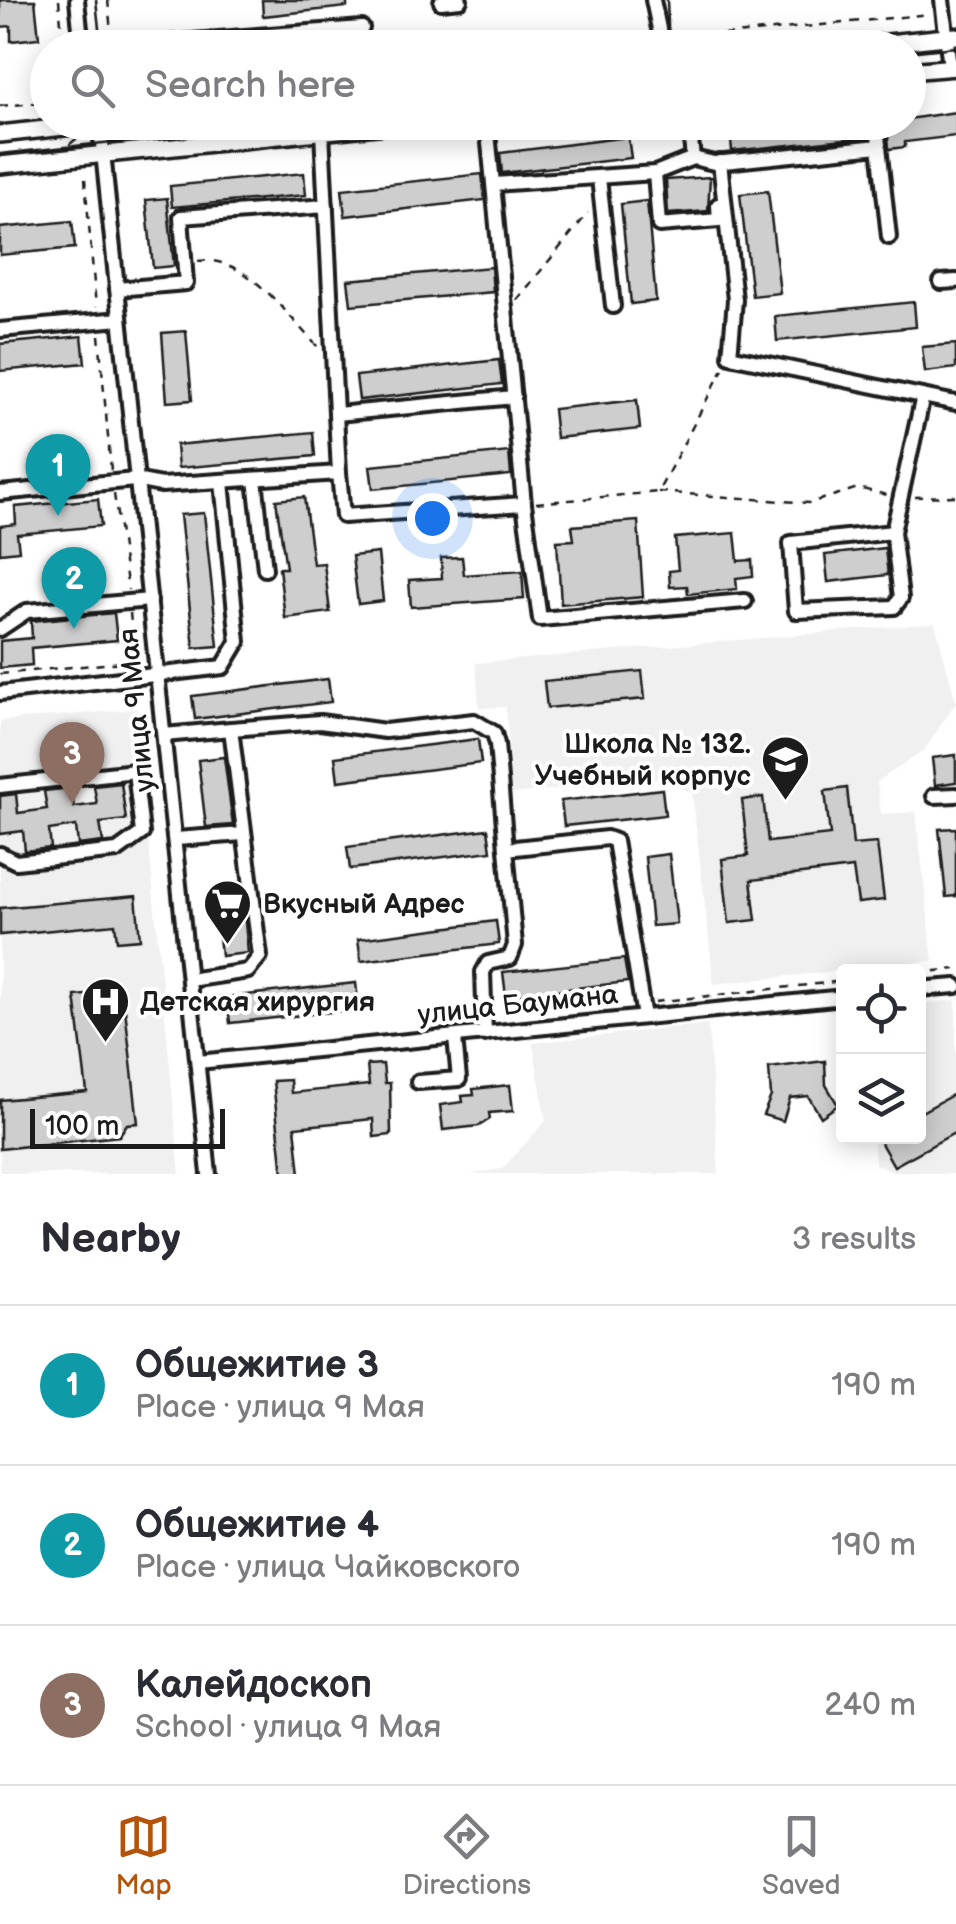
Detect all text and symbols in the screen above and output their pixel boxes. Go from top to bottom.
search box [30,30,926,140]
icon: search [65,58,120,113]
text: Search here [145,63,356,108]
pin: 1 [26,434,90,516]
your location [407,493,458,544]
pin: 2 [42,546,106,629]
street label: улица 9 Мая [112,627,162,793]
pin: 3 [40,722,104,804]
place label: Школа № 132. Учебный корпус [535,728,751,793]
school or university icon: Школа № 132. Учебный корпус [760,734,812,802]
supermarket icon: Вкусный Адрес [202,878,254,946]
place label: Вкусный Адрес [263,888,465,921]
map controls [836,964,926,1144]
button: locate [836,964,926,1054]
hospital icon: Детская хирургия [79,976,131,1044]
street label: улица Баумана [416,978,620,1032]
place label: Детская хирургия [140,986,375,1019]
button: layers [836,1054,926,1144]
scale bar [30,1104,225,1148]
text: 100 m [45,1110,119,1143]
text: Nearby [40,1214,180,1265]
text: 3 results [792,1220,916,1259]
text: Общежитие 3 [135,1343,379,1388]
text: 1 [66,1366,79,1405]
text: 190 m [831,1366,916,1405]
text: Place · улица 9 Мая [135,1388,425,1427]
text: Общежитие 4 [135,1503,379,1548]
text: 2 [63,1526,82,1565]
text: 190 m [831,1526,916,1565]
text: Place · улица Чайковского [135,1548,520,1587]
text: Калейдоскоп [135,1663,372,1708]
text: 3 [63,1686,82,1725]
text: 240 m [824,1686,916,1725]
text: School · улица 9 Мая [135,1708,441,1747]
tab: Map [115,1809,172,1902]
tab: Directions [402,1809,531,1902]
tab: Saved [762,1809,841,1902]

